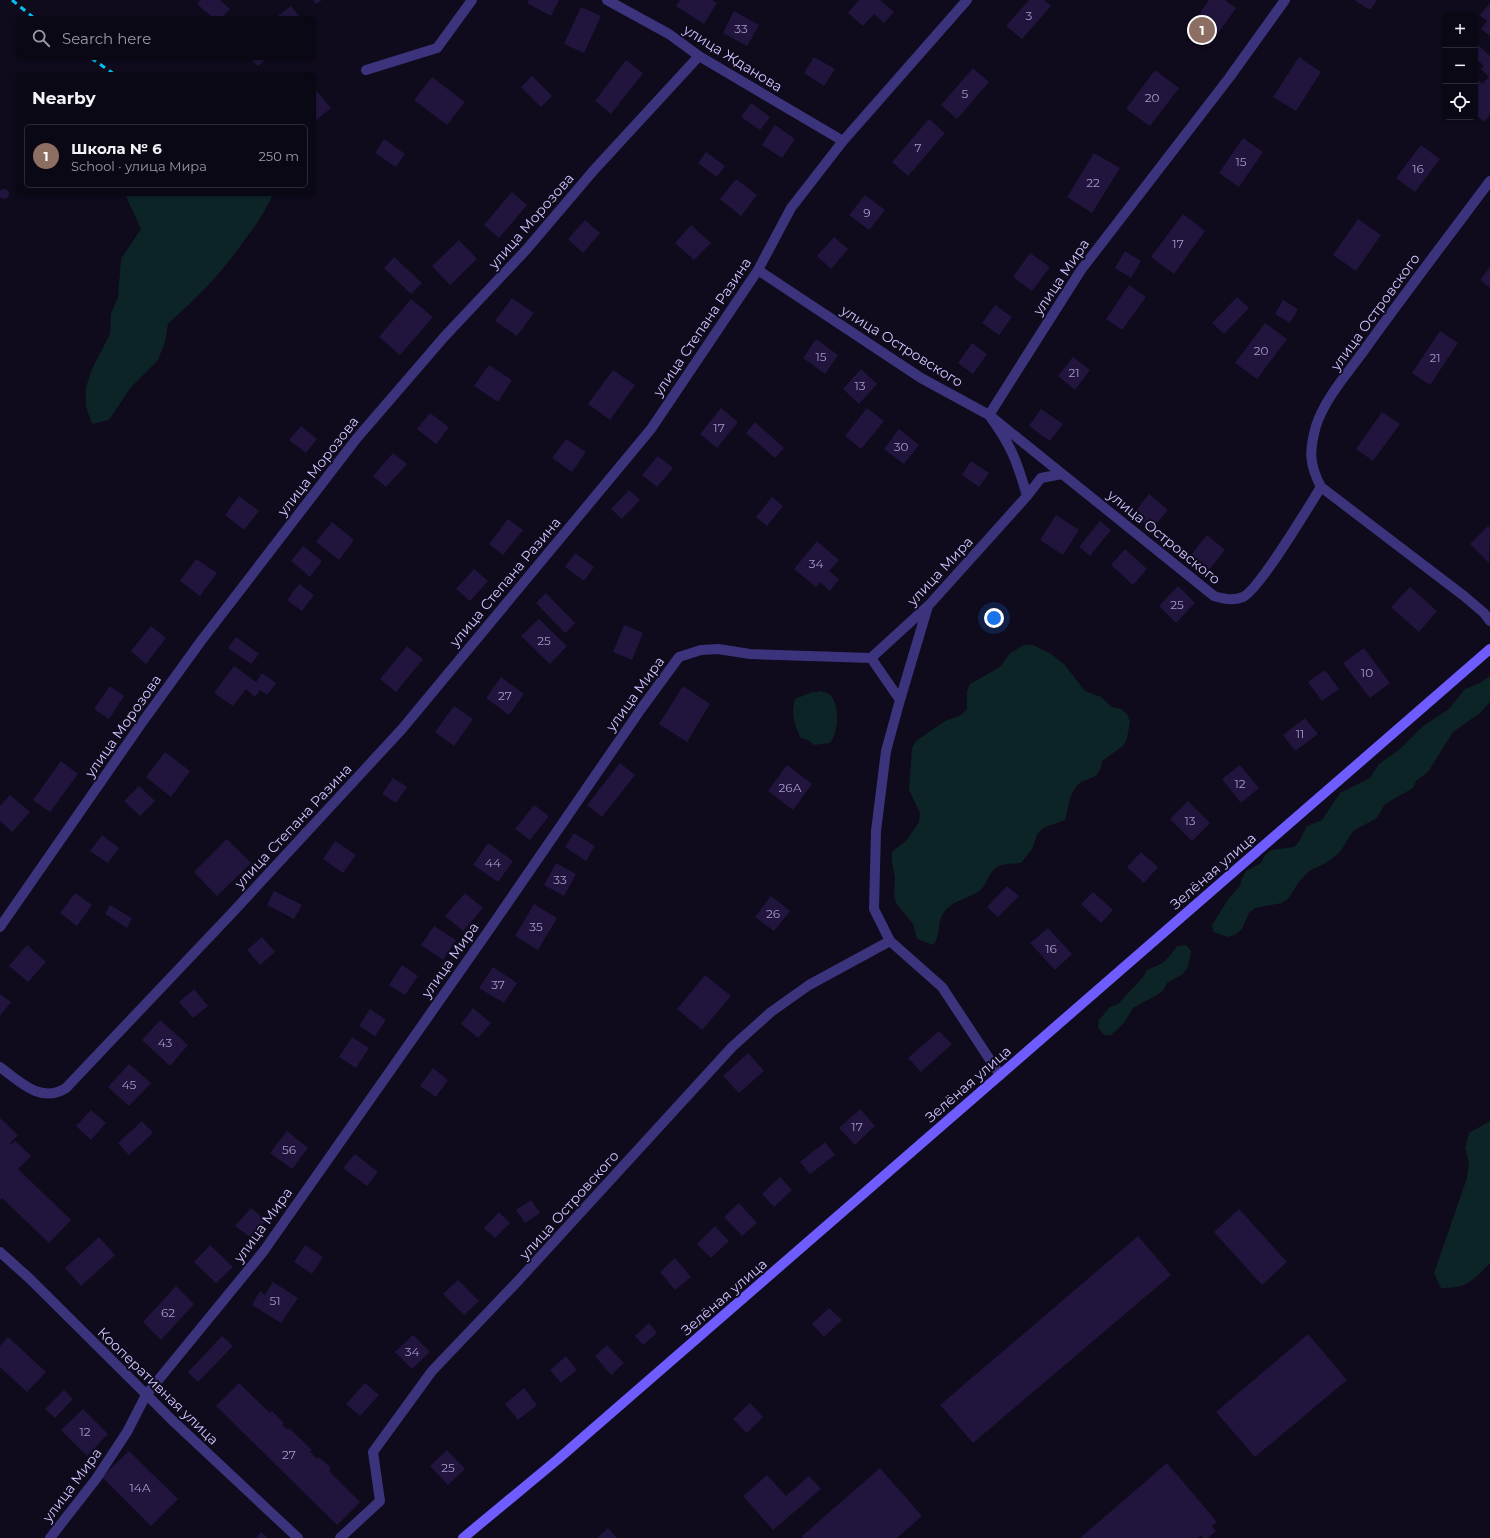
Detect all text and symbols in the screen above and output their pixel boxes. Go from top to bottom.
house number: 3 [1026,8,1033,23]
map controls [1442,12,1478,120]
button: + [1442,12,1478,48]
pin: 1 [1189,15,1215,45]
search box [16,16,316,60]
street label: улица Жданова [679,20,786,96]
house number: 33 [734,21,748,36]
icon: search [30,27,52,49]
text: Search here [62,29,151,48]
button: − [1442,48,1478,84]
button: locate [1442,84,1478,120]
house number: 5 [962,86,969,101]
text: Nearby [32,88,96,108]
house number: 20 [1145,90,1159,105]
text: Школа № 6 [71,139,162,158]
house number: 7 [914,140,922,155]
text: 1 [43,148,49,164]
text: 250 m [258,148,299,164]
house number: 15 [1235,154,1247,169]
text: School · улица Мира [71,158,207,174]
house number: 16 [1412,161,1424,176]
street label: улица Морозова [484,169,578,273]
house number: 22 [1086,175,1100,190]
house number: 9 [863,205,871,220]
street label: улица Мира [1028,235,1093,319]
house number: 17 [1172,236,1184,251]
street label: улица Островского [1326,250,1424,375]
street label: улица Степана Разина [648,254,755,401]
street label: улица Островского [837,301,966,391]
house number: 20 [1254,343,1268,358]
house number: 15 [815,349,827,364]
house number: 21 [1429,350,1441,365]
house number: 21 [1068,365,1080,380]
house number: 13 [854,378,866,393]
street label: улица Морозова [273,413,362,520]
house number: 17 [713,420,725,435]
house number: 30 [894,439,908,454]
street label: улица Островского [1103,485,1224,588]
street label: улица Степана Разина [445,514,564,651]
street label: улица Мира [903,533,977,610]
house number: 34 [809,556,823,571]
house number: 25 [1170,597,1184,612]
your location [984,608,1004,628]
house number: 25 [537,633,551,648]
street label: улица Мира [601,653,668,736]
house number: 10 [1361,665,1373,680]
street label: улица Морозова [80,671,165,782]
house number: 27 [498,688,512,703]
house number: 11 [1296,726,1304,741]
street label: улица Степана Разина [230,760,355,893]
house number: 12 [1234,776,1246,791]
house number: 26А [778,780,802,795]
house number: 13 [1184,813,1196,828]
street label: Зелёная улица [1166,829,1260,913]
house number: 44 [485,855,501,870]
house number: 33 [553,872,567,887]
house number: 26 [766,906,780,921]
street label: улица Мира [417,919,483,1002]
house number: 35 [529,919,543,934]
house number: 16 [1045,941,1057,956]
house number: 37 [491,977,505,992]
house number: 43 [158,1035,172,1050]
street label: Зелёная улица [921,1042,1015,1126]
house number: 45 [122,1077,137,1092]
house number: 17 [851,1119,863,1134]
house number: 56 [282,1142,296,1157]
street label: улица Островского [515,1147,623,1264]
street label: улица Мира [229,1184,296,1267]
street label: Зелёная улица [677,1255,771,1339]
house number: 51 [269,1293,281,1308]
house number: 62 [161,1305,175,1320]
street label: Кооперативная улица [94,1324,222,1448]
house number: 34 [405,1344,419,1359]
house number: 12 [79,1424,91,1439]
street label: улица Мира [38,1444,106,1526]
house number: 27 [282,1447,296,1462]
house number: 25 [441,1460,455,1475]
house number: 14А [129,1480,151,1495]

